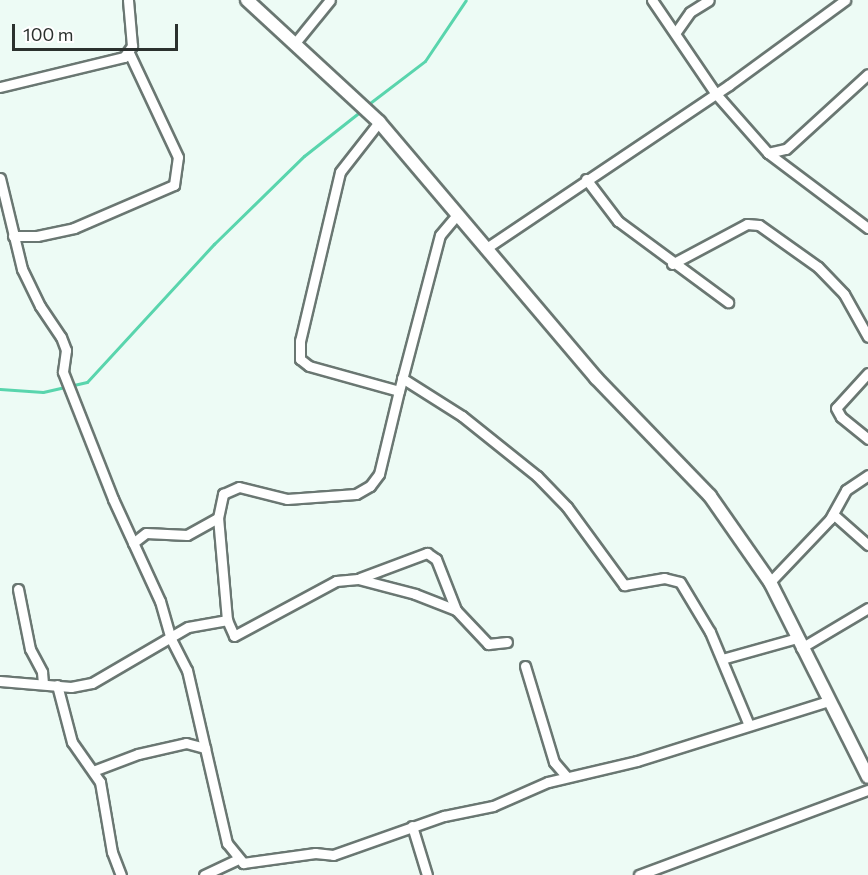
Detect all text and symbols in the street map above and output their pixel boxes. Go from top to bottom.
scale bar [15,12,182,50]
text: 100 m [23,23,73,45]

